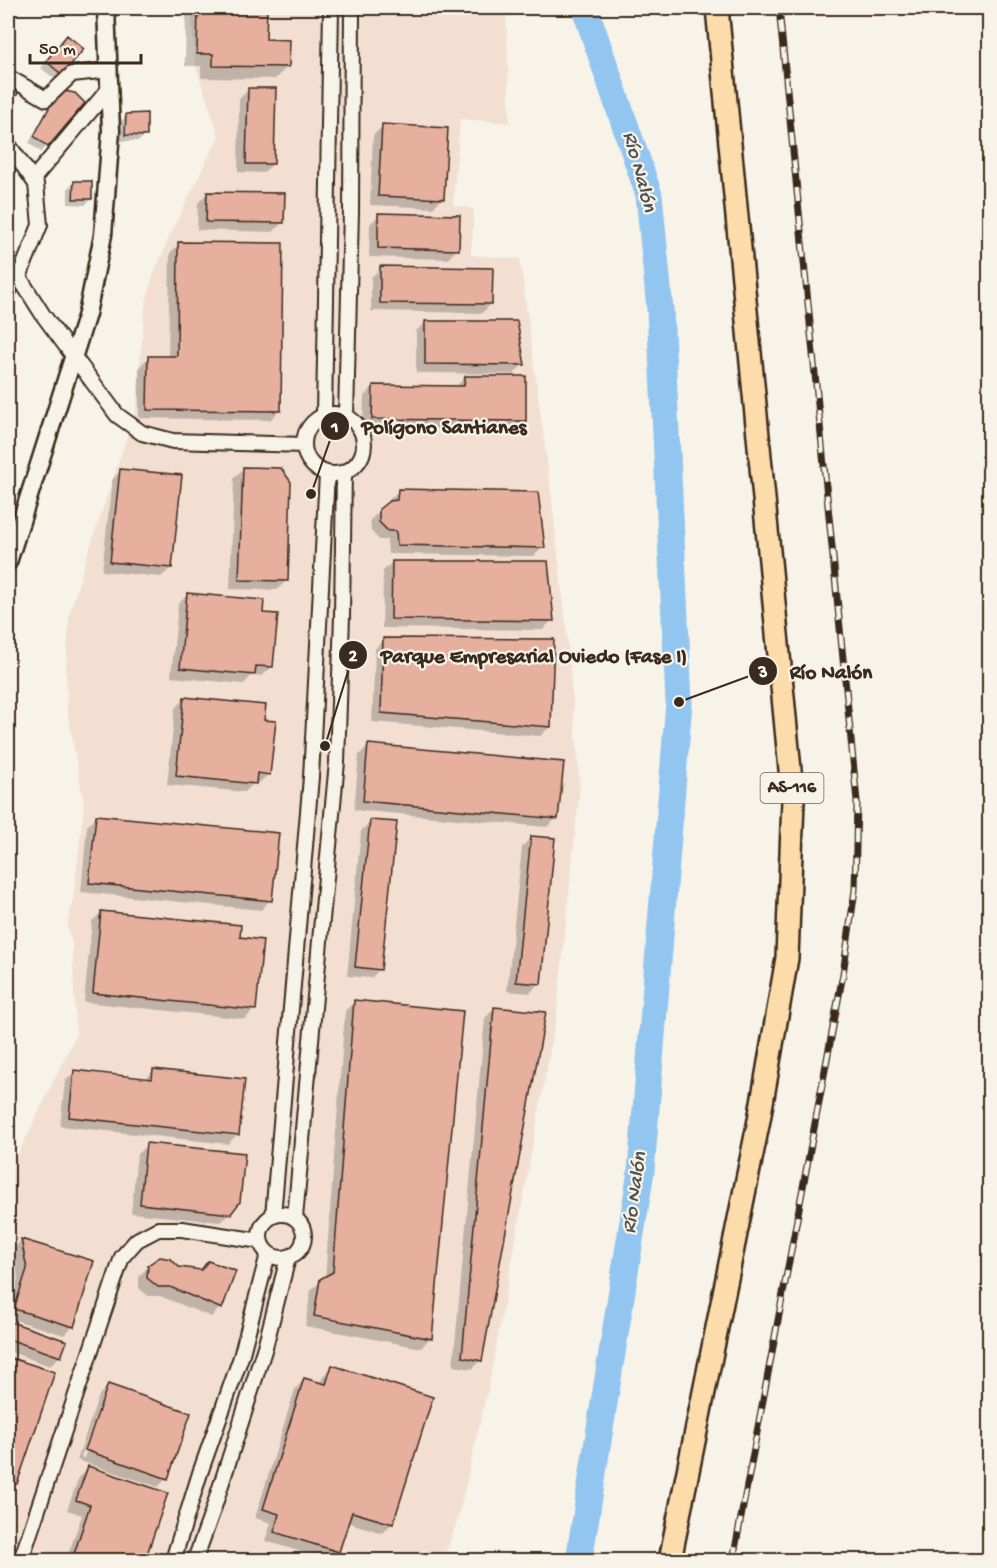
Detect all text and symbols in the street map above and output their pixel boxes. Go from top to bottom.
scale bar [30,27,141,65]
text: 50 m [39,40,76,61]
water label: Río Nalón [615,129,661,216]
callout: Polígono Santianes [320,406,539,445]
text: Polígono Santianes [360,417,528,442]
text: 1 [330,418,339,439]
callout: Parque Empresarial Oviedo (Fase I) [338,635,699,674]
text: Parque Empresarial Oviedo (Fase I) [380,646,687,671]
text: 2 [349,647,358,668]
callout: Río Nalón [748,651,884,690]
text: Río Nalón [789,662,873,687]
text: 3 [757,663,768,684]
road number: AS-116 [760,773,824,803]
water label: Río Nalón [618,1150,654,1235]

